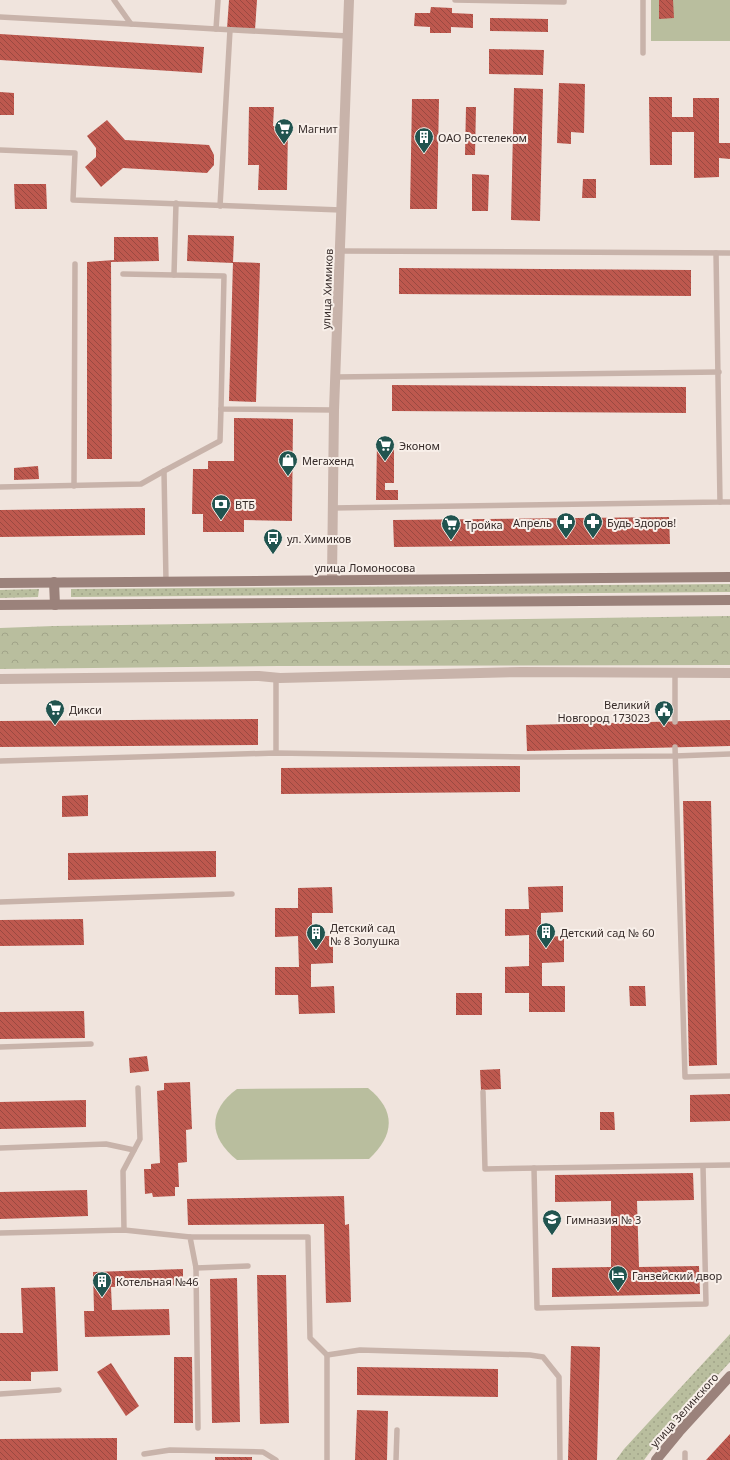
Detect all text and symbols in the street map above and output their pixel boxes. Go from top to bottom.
supermarket icon: Магнит [273,117,295,145]
place label: Магнит [298,121,338,136]
building icon: ОАО Ростелеком [413,126,435,154]
place label: ОАО Ростелеком [438,130,527,145]
street label: улица Химиков [318,248,336,330]
supermarket icon: Эконом [374,434,396,462]
place label: Эконом [399,438,440,453]
shop icon: Мегахенд [277,449,299,477]
place label: Мегахенд [302,453,354,468]
bank icon: ВТБ [210,493,232,521]
place label: ВТБ [235,497,255,512]
pharmacy icon: Апрель [555,511,577,539]
pharmacy icon: Будь Здоров! [582,511,604,539]
supermarket icon: Тройка [440,513,462,541]
place label: Апрель [513,515,552,530]
place label: Будь Здоров! [607,515,676,530]
place label: Тройка [465,517,503,532]
bus stop icon: ул. Химиков [262,527,284,555]
place label: ул. Химиков [287,531,351,546]
street label: улица Ломоносова [315,560,415,575]
place label: Великий Новгород 173023 [557,697,650,725]
supermarket icon: Дикси [44,698,66,726]
public building icon: Великий Новгород 173023 [653,699,675,727]
place label: Дикси [69,702,102,717]
place label: Детский сад № 8 Золушка [330,920,400,948]
building icon: Детский сад № 60 [535,921,557,949]
building icon: Детский сад № 8 Золушка [305,922,327,950]
place label: Детский сад № 60 [560,925,655,940]
school or university icon: Гимназия № 3 [541,1208,563,1236]
place label: Гимназия № 3 [566,1212,641,1227]
hotel icon: Ганзейский двор [607,1264,629,1292]
place label: Ганзейский двор [632,1268,722,1283]
building icon: Котельная №46 [91,1270,113,1298]
place label: Котельная №46 [116,1274,198,1289]
street label: улица Зелинского [647,1370,721,1450]

